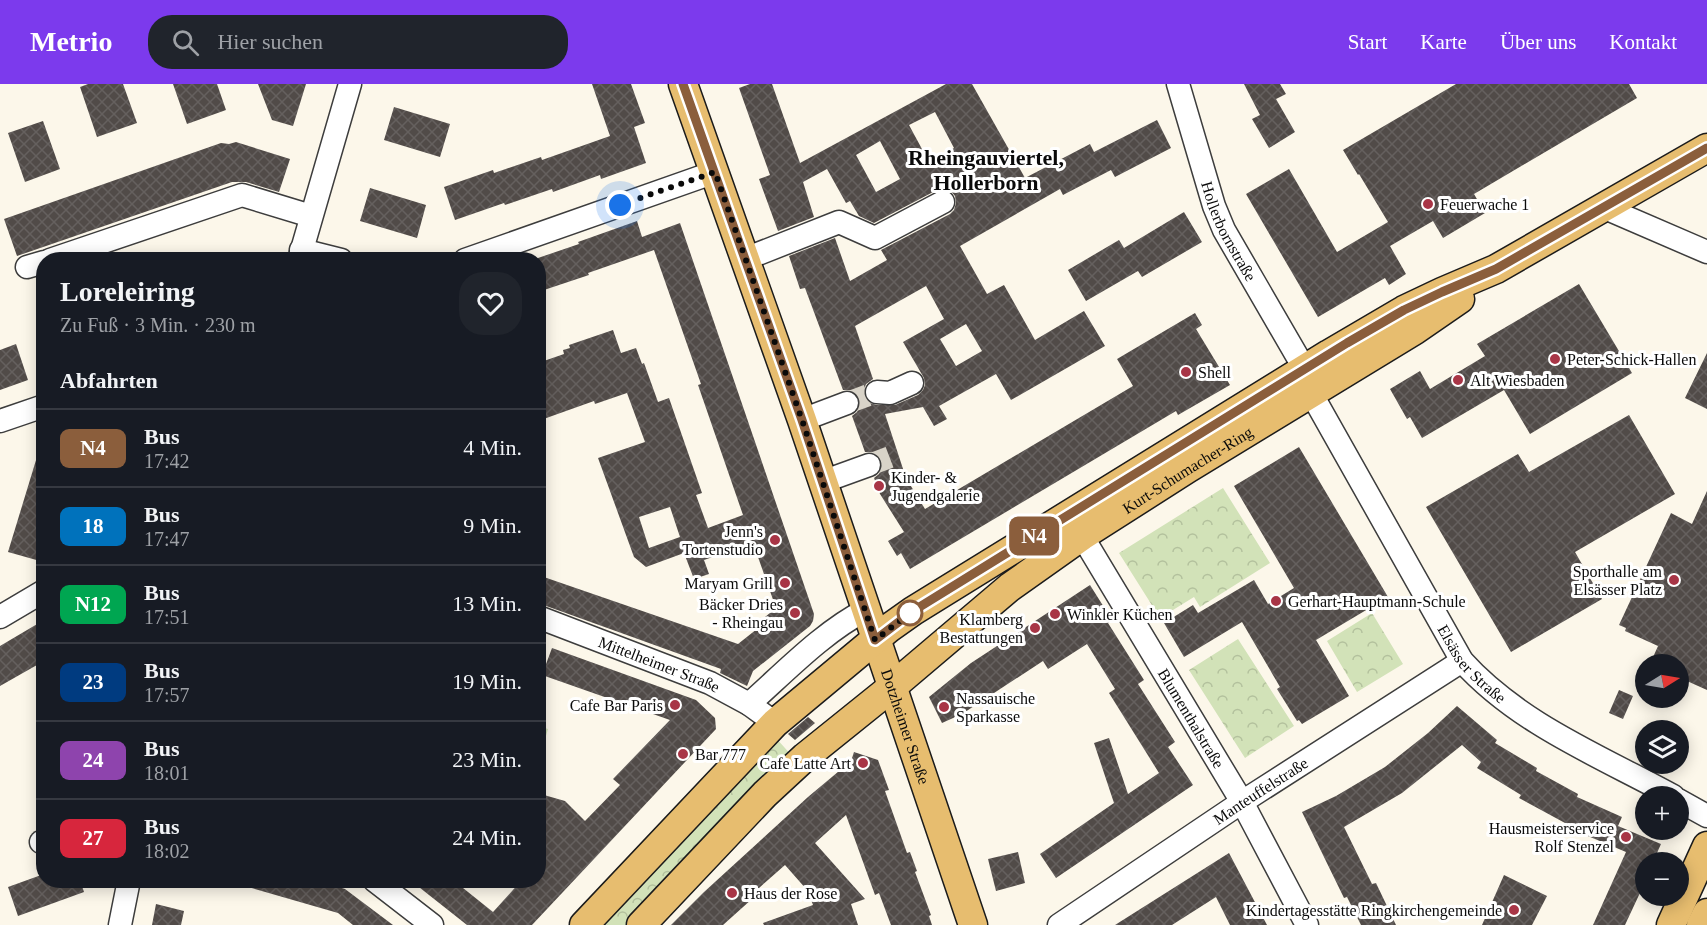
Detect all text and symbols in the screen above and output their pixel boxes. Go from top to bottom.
search box [148,15,568,69]
text: Metrio [30,26,112,57]
icon: search [169,26,202,59]
text: Hier suchen [217,29,323,54]
text: Start [1348,30,1387,54]
text: Karte [1420,30,1467,54]
text: Über uns [1500,30,1576,54]
text: Kontakt [1609,30,1677,54]
district label: Rheingauviertel, Hollerborn [908,145,1064,195]
street label: Hollerbornstraße [1199,179,1260,284]
your location [605,190,635,220]
place label: Feuerwache 1 [1440,196,1529,213]
marker: Feuerwache 1 [1421,197,1435,211]
button: heart [459,272,522,335]
text: Loreleiring [60,276,195,307]
text: Zu Fuß · 3 Min. · 230 m [60,314,256,336]
place label: Peter-Schick-Hallen [1567,351,1696,368]
marker: Peter-Schick-Hallen [1548,352,1562,366]
place label: Shell [1198,364,1231,381]
marker: Shell [1179,365,1193,379]
text: Abfahrten [60,368,158,393]
place label: Alt Wiesbaden [1470,372,1565,389]
marker: Alt Wiesbaden [1451,373,1465,387]
street label: Kurt-Schumacher-Ring [1119,423,1256,516]
text: Bus [144,424,179,449]
text: 4 Min. [463,435,522,460]
text: N4 [80,436,106,460]
text: 17:42 [144,450,190,472]
place label: Kinder- & Jugendgalerie [891,469,980,505]
marker: Kinder- & Jugendgalerie [872,479,886,493]
text: Bus [144,502,179,527]
text: 9 Min. [463,513,522,538]
text: 18 [83,514,104,538]
line badge: N4 [1007,516,1061,556]
place label: Jenn's Tortenstudio [682,523,763,558]
text: N4 [1021,524,1047,548]
text: 17:47 [144,528,190,550]
marker: Jenn's Tortenstudio [768,533,782,547]
place label: Sporthalle am Elsässer Platz [1573,563,1663,598]
marker: Sporthalle am Elsässer Platz [1667,573,1681,587]
place label: Maryam Grill [685,575,774,593]
marker: Maryam Grill [778,576,792,590]
text: Bus [144,580,179,605]
text: 13 Min. [452,591,522,616]
text: N12 [75,592,111,616]
place label: Gerhart-Hauptmann-Schule [1288,593,1466,611]
marker: Gerhart-Hauptmann-Schule [1269,594,1283,608]
place label: Bäcker Dries - Rheingau [699,596,783,632]
unlabelled marker [897,600,923,626]
text: 17:51 [144,606,190,628]
marker: Bäcker Dries - Rheingau [788,606,802,620]
place label: Winkler Küchen [1067,606,1173,623]
marker: Winkler Küchen [1048,607,1062,621]
place label: Klamberg Bestattungen [939,611,1023,647]
marker: Klamberg Bestattungen [1028,621,1042,635]
street label: Elsässer Straße [1435,622,1509,706]
street label: Mittelheimer Straße [596,633,723,695]
north arrow [1635,654,1689,708]
map controls [1635,654,1689,906]
text: Bus [144,658,179,683]
street label: Blumenthalstraße [1155,665,1228,771]
street label: Dotzheimer Straße [878,667,933,786]
text: 19 Min. [452,669,522,694]
text: 23 [83,670,104,694]
text: 17:57 [144,684,190,706]
place label: Nassauische Sparkasse [956,690,1035,726]
place label: Cafe Bar Paris [570,697,663,714]
marker: Cafe Bar Paris [668,698,682,712]
marker: Nassauische Sparkasse [937,700,951,714]
button: layers [1635,720,1689,774]
text: Bus [144,736,179,761]
place label: Bar 777 [695,746,746,763]
text: 23 Min. [452,747,522,772]
marker: Bar 777 [676,747,690,761]
text: 24 [83,748,104,772]
street label: Manteuffelstraße [1210,754,1311,827]
place label: Cafe Latte Art [759,755,852,772]
marker: Cafe Latte Art [856,756,870,770]
text: 18:01 [144,762,190,784]
button: + [1635,786,1689,840]
text: Bus [144,814,179,839]
place label: Hausmeisterservice Rolf Stenzel [1489,820,1615,855]
text: 24 Min. [452,825,522,850]
text: 27 [83,826,104,850]
marker: Hausmeisterservice Rolf Stenzel [1619,830,1633,844]
text: 18:02 [144,840,190,862]
button: − [1635,852,1689,906]
place label: Haus der Rose [744,885,837,902]
marker: Haus der Rose [725,886,739,900]
place label: Kindertagesstätte Ringkirchengemeinde [1246,902,1502,920]
marker: Kindertagesstätte Ringkirchengemeinde [1507,903,1521,917]

